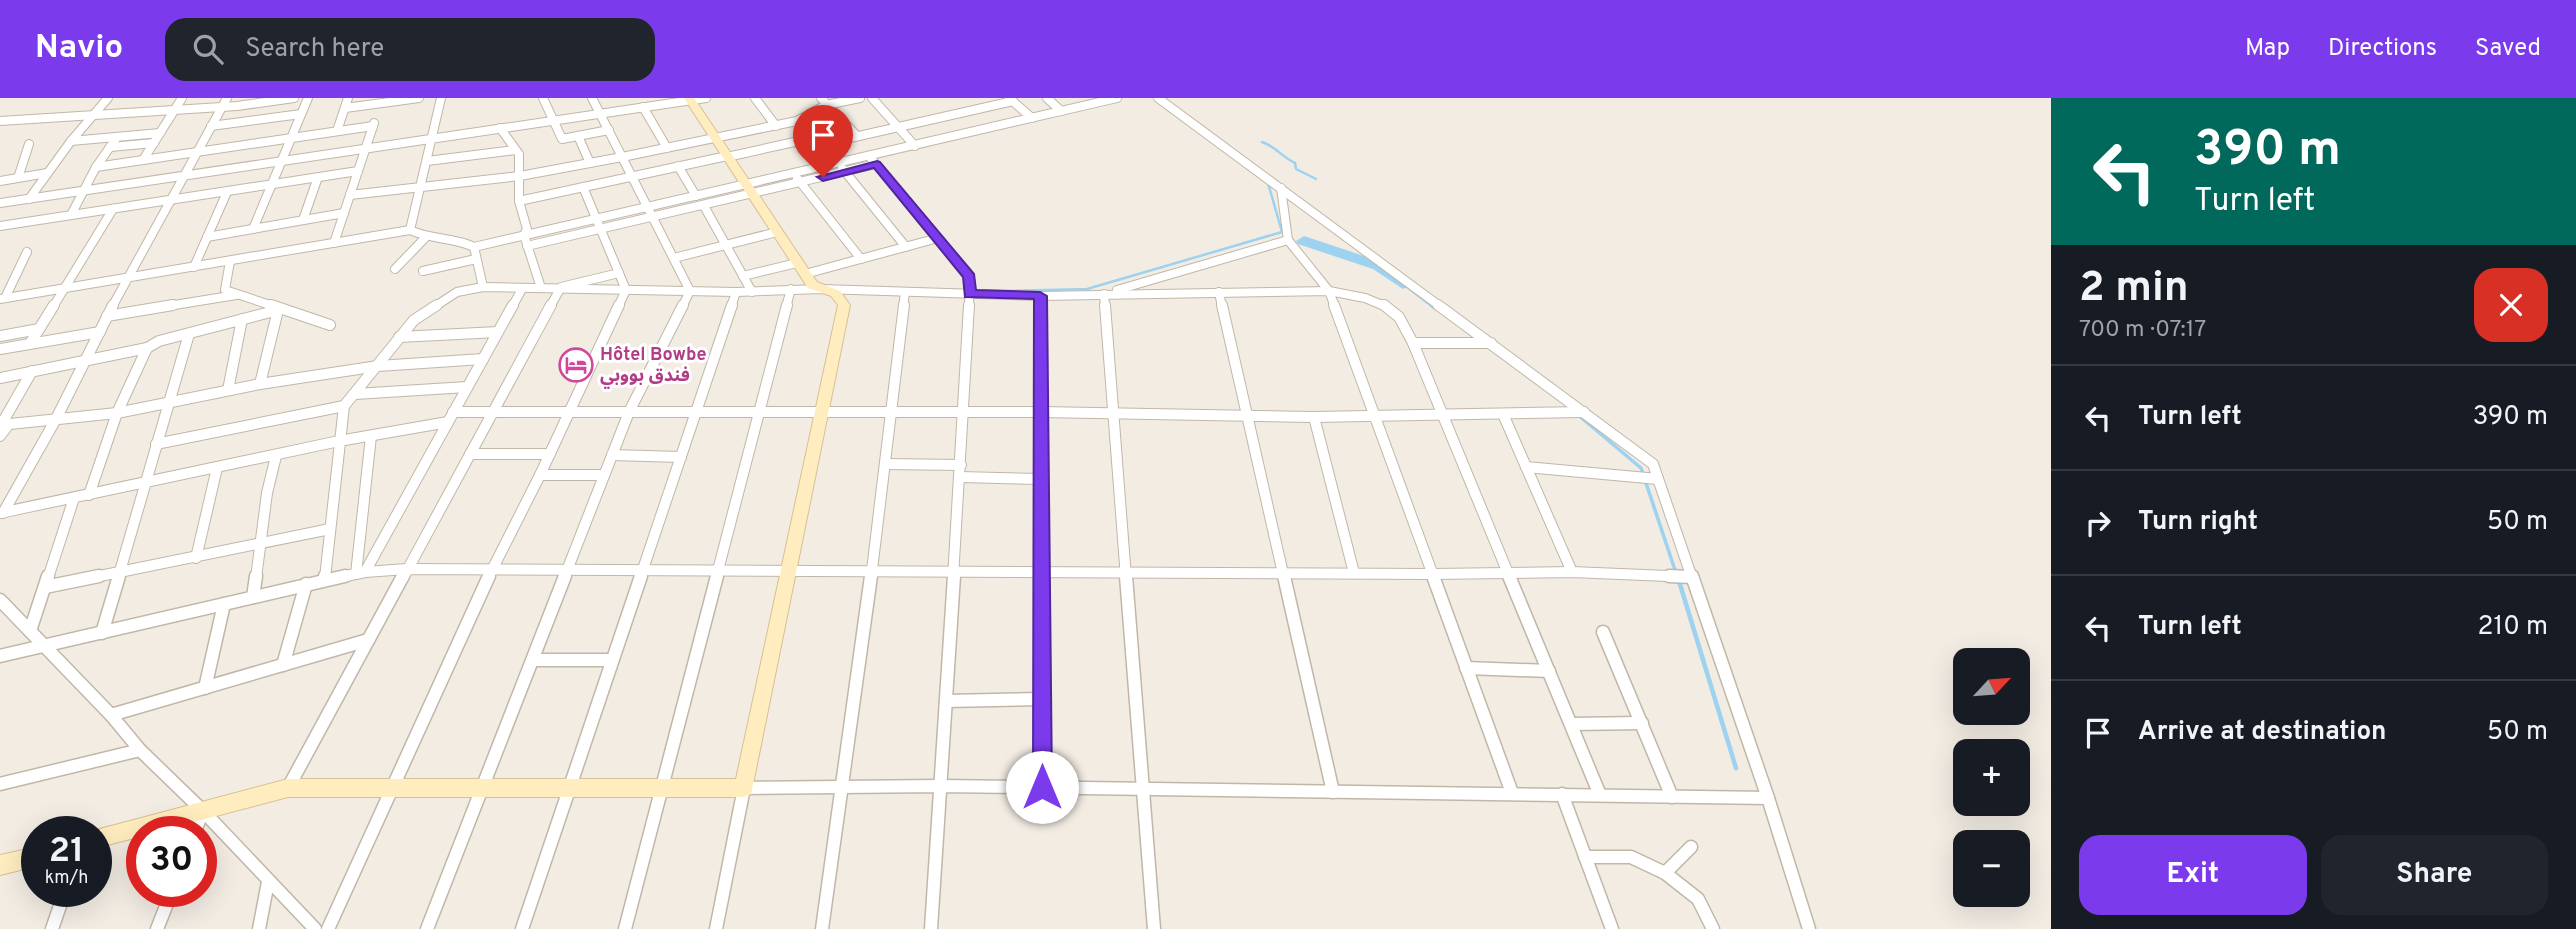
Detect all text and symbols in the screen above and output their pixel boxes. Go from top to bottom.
search box [165,18,655,81]
text: Navio [35,28,123,70]
icon: search [189,30,227,68]
text: Search here [245,33,384,66]
text: Map [2245,34,2290,64]
text: Directions [2328,34,2437,64]
text: Saved [2475,34,2541,64]
pin [793,105,853,177]
icon: arrive [804,116,842,154]
text: 390 m [2194,121,2341,183]
icon: left [2079,126,2170,217]
text: Turn left [2194,182,2315,222]
text: 2 min [2079,263,2189,316]
button: close [2474,268,2548,342]
text: 700 m · 07:17 [2079,316,2206,345]
place label: Hôtel Bowbe فندق بووبي [600,344,706,389]
hotel icon: Hôtel Bowbe فندق بووبي [557,346,595,384]
icon: left [2079,399,2117,437]
text: Turn left [2138,401,2242,434]
text: 390 m [2473,401,2548,434]
icon: right [2079,504,2117,542]
text: Turn right [2138,506,2258,539]
text: 50 m [2487,506,2548,539]
icon: left [2079,609,2117,647]
text: Turn left [2138,611,2242,644]
text: 210 m [2478,611,2548,644]
north arrow [1953,648,2030,724]
map controls [1953,648,2030,907]
icon: arrive [2079,714,2117,752]
text: Arrive at destination [2138,716,2386,749]
text: 50 m [2487,716,2548,749]
button: + [1953,739,2030,816]
position arrow [1005,750,1079,824]
speed limit sign: 30 [126,816,217,907]
text: 21 [49,830,84,874]
button: − [1953,830,2030,907]
button: Exit [2079,835,2307,915]
button: Share [2321,835,2548,915]
text: km/h [45,867,88,890]

